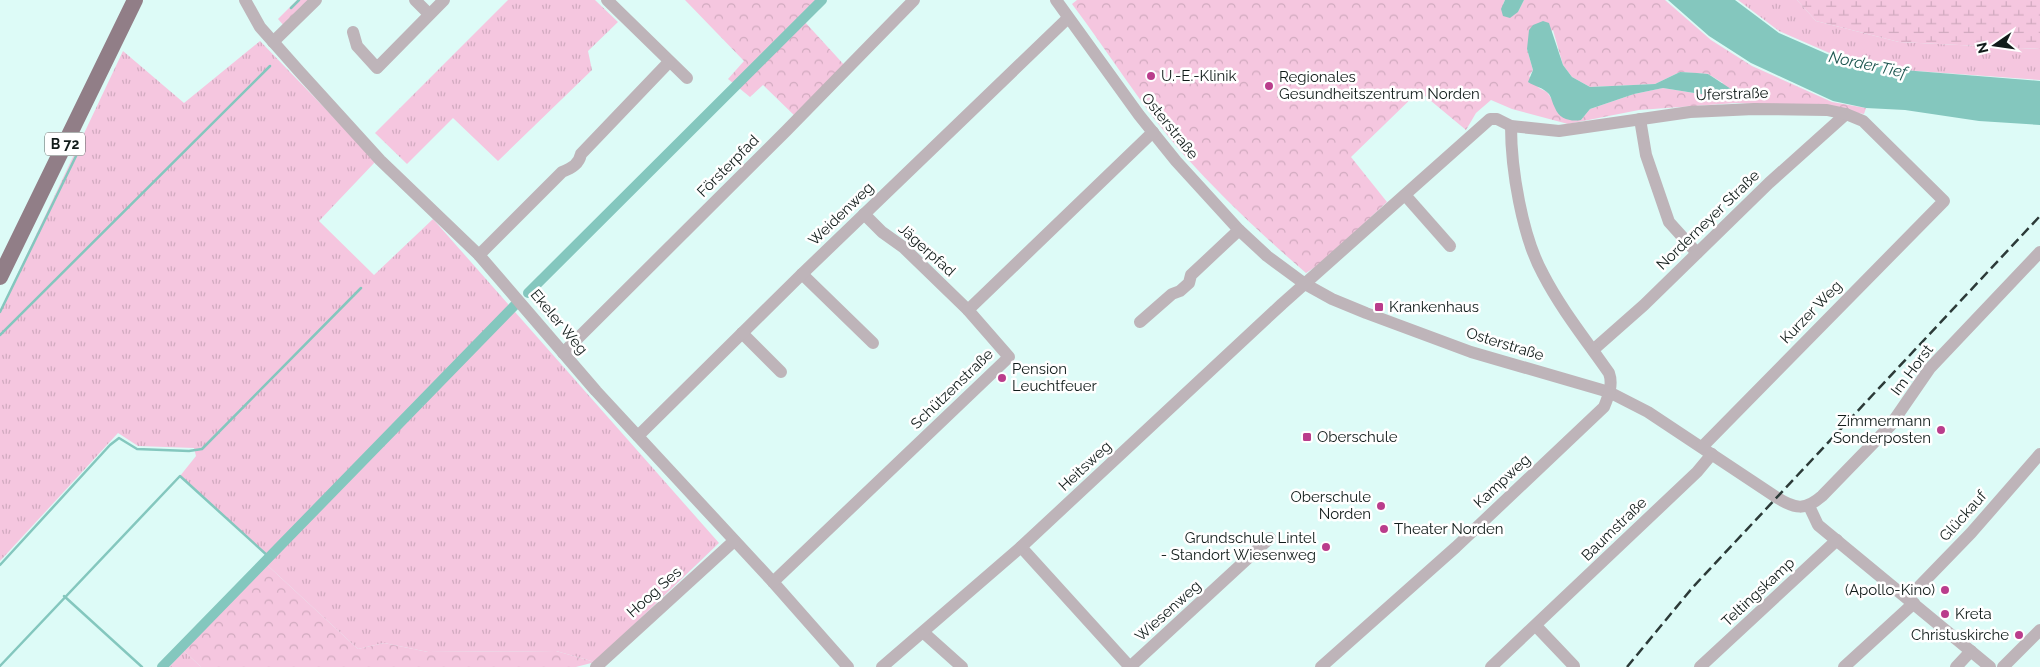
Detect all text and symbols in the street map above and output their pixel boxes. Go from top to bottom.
north arrow [1970,20,2020,70]
text: N [1973,41,1991,55]
water label: Norder Tief [1827,47,1910,82]
place label: U.-E.-Klinik [1161,67,1237,85]
place label: Regionales Gesundheitszentrum Norden [1279,68,1480,103]
marker: U.-E.-Klinik [1145,70,1157,82]
marker: Regionales Gesundheitszentrum Norden [1263,80,1275,92]
street label: Uferstraße [1695,84,1769,104]
street label: Osterstraße [1138,89,1202,163]
street label: Försterpfad [693,131,763,201]
road number: B 72 [45,132,85,156]
street label: Norderneyer Straße [1653,166,1763,274]
street label: Weidenweg [805,179,877,249]
street label: Jägerpfad [895,220,959,280]
street label: Kurzer Weg [1777,277,1845,347]
street label: Ekeler Weg [527,286,591,358]
place label: Krankenhaus [1389,298,1479,316]
marker: Krankenhaus [1373,301,1385,313]
street label: Osterstraße [1464,324,1546,364]
street label: Im Horst [1887,341,1937,399]
street label: Schützenstraße [907,345,997,433]
place label: Pension Leuchtfeuer [1012,360,1097,395]
marker: Pension Leuchtfeuer [996,372,1008,384]
place label: Zimmermann Sonderposten [1833,412,1931,447]
marker: Zimmermann Sonderposten [1935,424,1947,436]
place label: Oberschule [1317,428,1398,446]
marker: Oberschule [1301,431,1313,443]
street label: Heitsweg [1055,437,1115,495]
street label: Kampweg [1470,450,1534,512]
street label: Glückauf [1936,486,1991,545]
place label: Oberschule Norden [1290,488,1371,523]
street label: Baumstraße [1578,493,1650,565]
marker: Oberschule Norden [1375,500,1387,512]
place label: Theater Norden [1394,520,1504,538]
marker: Theater Norden [1378,523,1390,535]
place label: Grundschule Lintel - Standort Wiesenweg [1161,529,1317,564]
marker: Grundschule Lintel - Standort Wiesenweg [1320,541,1332,553]
street label: Teltingskamp [1718,554,1798,630]
street label: Hoog Ses [623,563,685,621]
street label: Wiesenweg [1131,577,1205,645]
place label: (Apollo-Kino) [1845,581,1935,599]
marker: (Apollo-Kino) [1939,584,1951,596]
place label: Kreta [1955,605,1992,623]
marker: Kreta [1939,608,1951,620]
place label: Christuskirche [1911,626,2009,644]
marker: Christuskirche [2013,629,2025,641]

